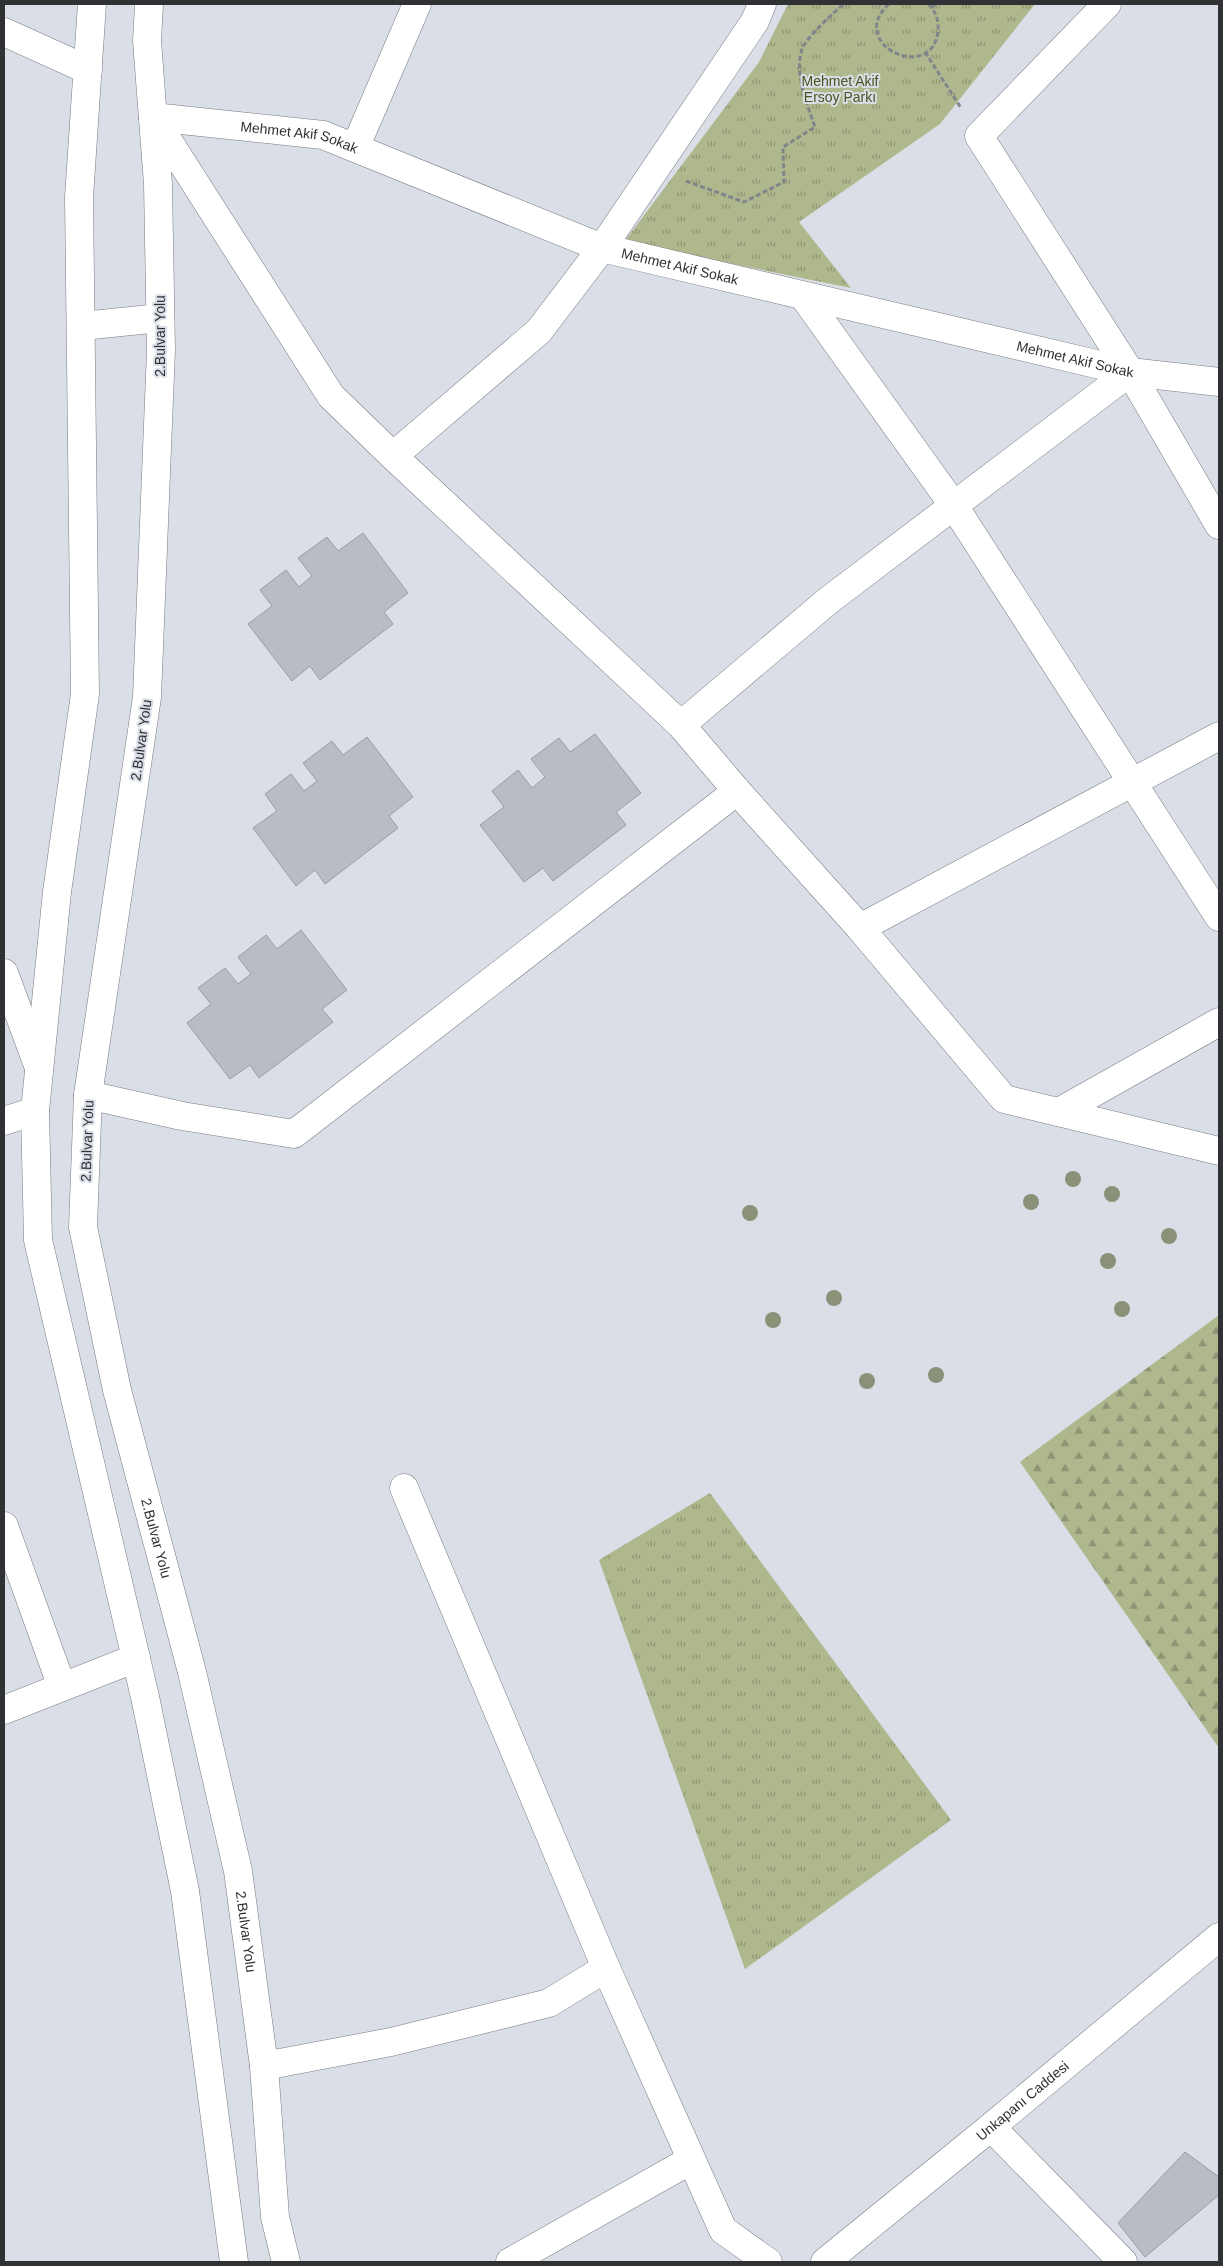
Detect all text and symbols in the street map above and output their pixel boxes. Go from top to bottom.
park label: Mehmet Akif Ersoy Parkı [801,73,879,105]
street label: Mehmet Akif Sokak [240,118,361,157]
street label: Mehmet Akif Sokak [620,245,741,288]
street label: 2.Bulvar Yolu [152,295,168,377]
street label: Mehmet Akif Sokak [1015,338,1136,380]
street label: 2.Bulvar Yolu [127,698,155,782]
street label: 2.Bulvar Yolu [78,1100,96,1182]
street label: 2.Bulvar Yolu [138,1497,175,1580]
street label: 2.Bulvar Yolu [233,1890,259,1973]
street label: Unkapanı Caddesi [973,2058,1072,2144]

